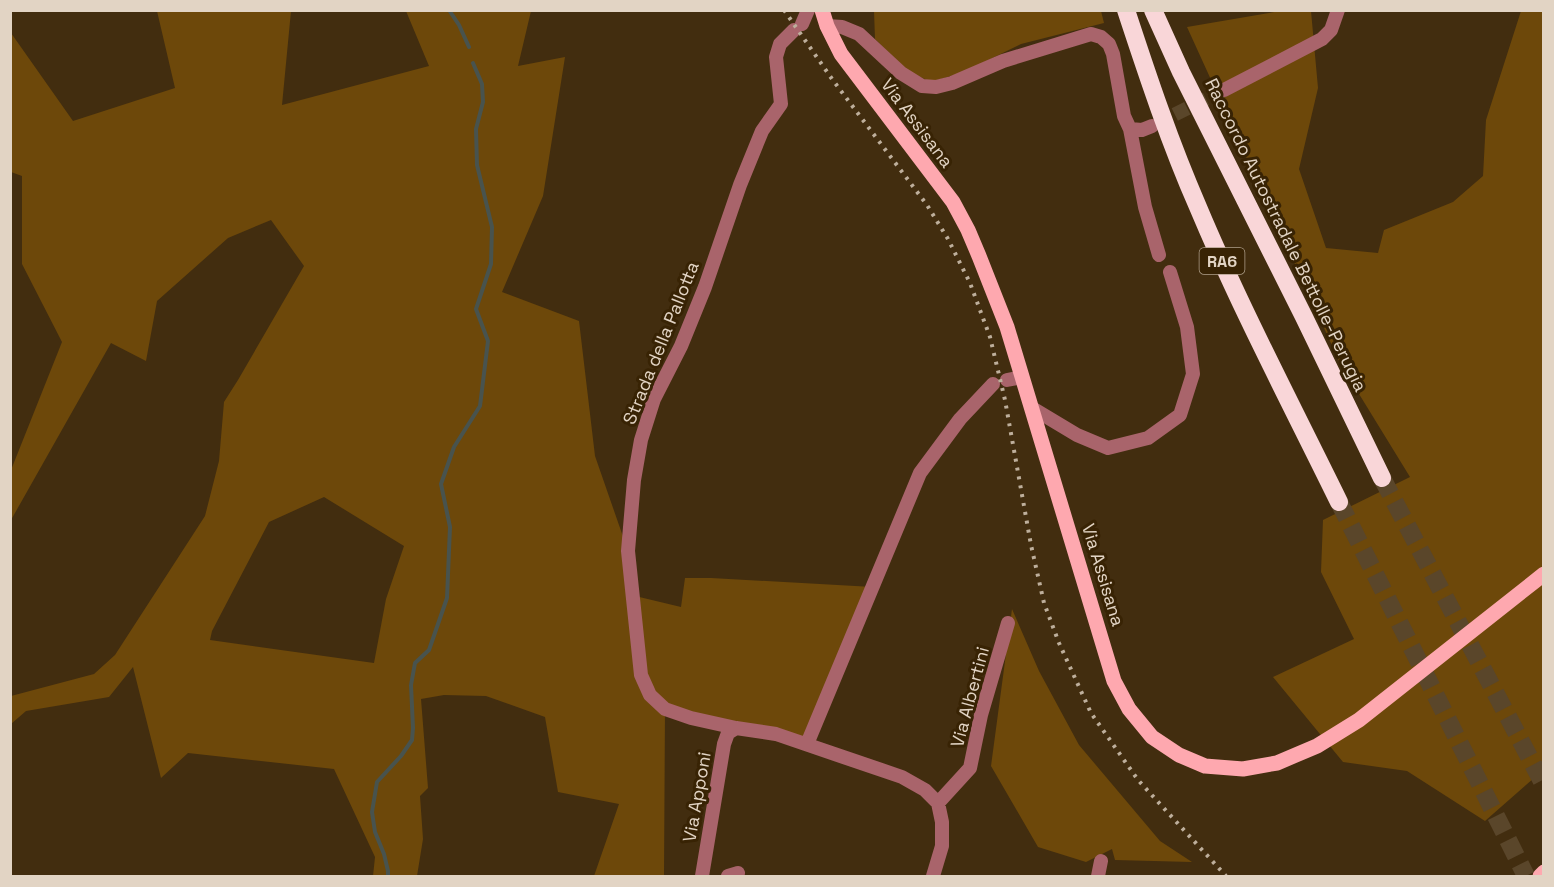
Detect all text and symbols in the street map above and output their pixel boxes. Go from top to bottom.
street label: Via Assisana [876,73,959,172]
street label: Raccordo Autostradale Bettolle-Perugia [1200,74,1373,395]
road number: RA6 [1200,248,1244,274]
street label: Strada della Pallotta [617,258,704,428]
street label: Via Assisana [1077,521,1130,629]
street label: Via Albertini [945,644,994,750]
street label: Via Apponi [677,750,716,844]

